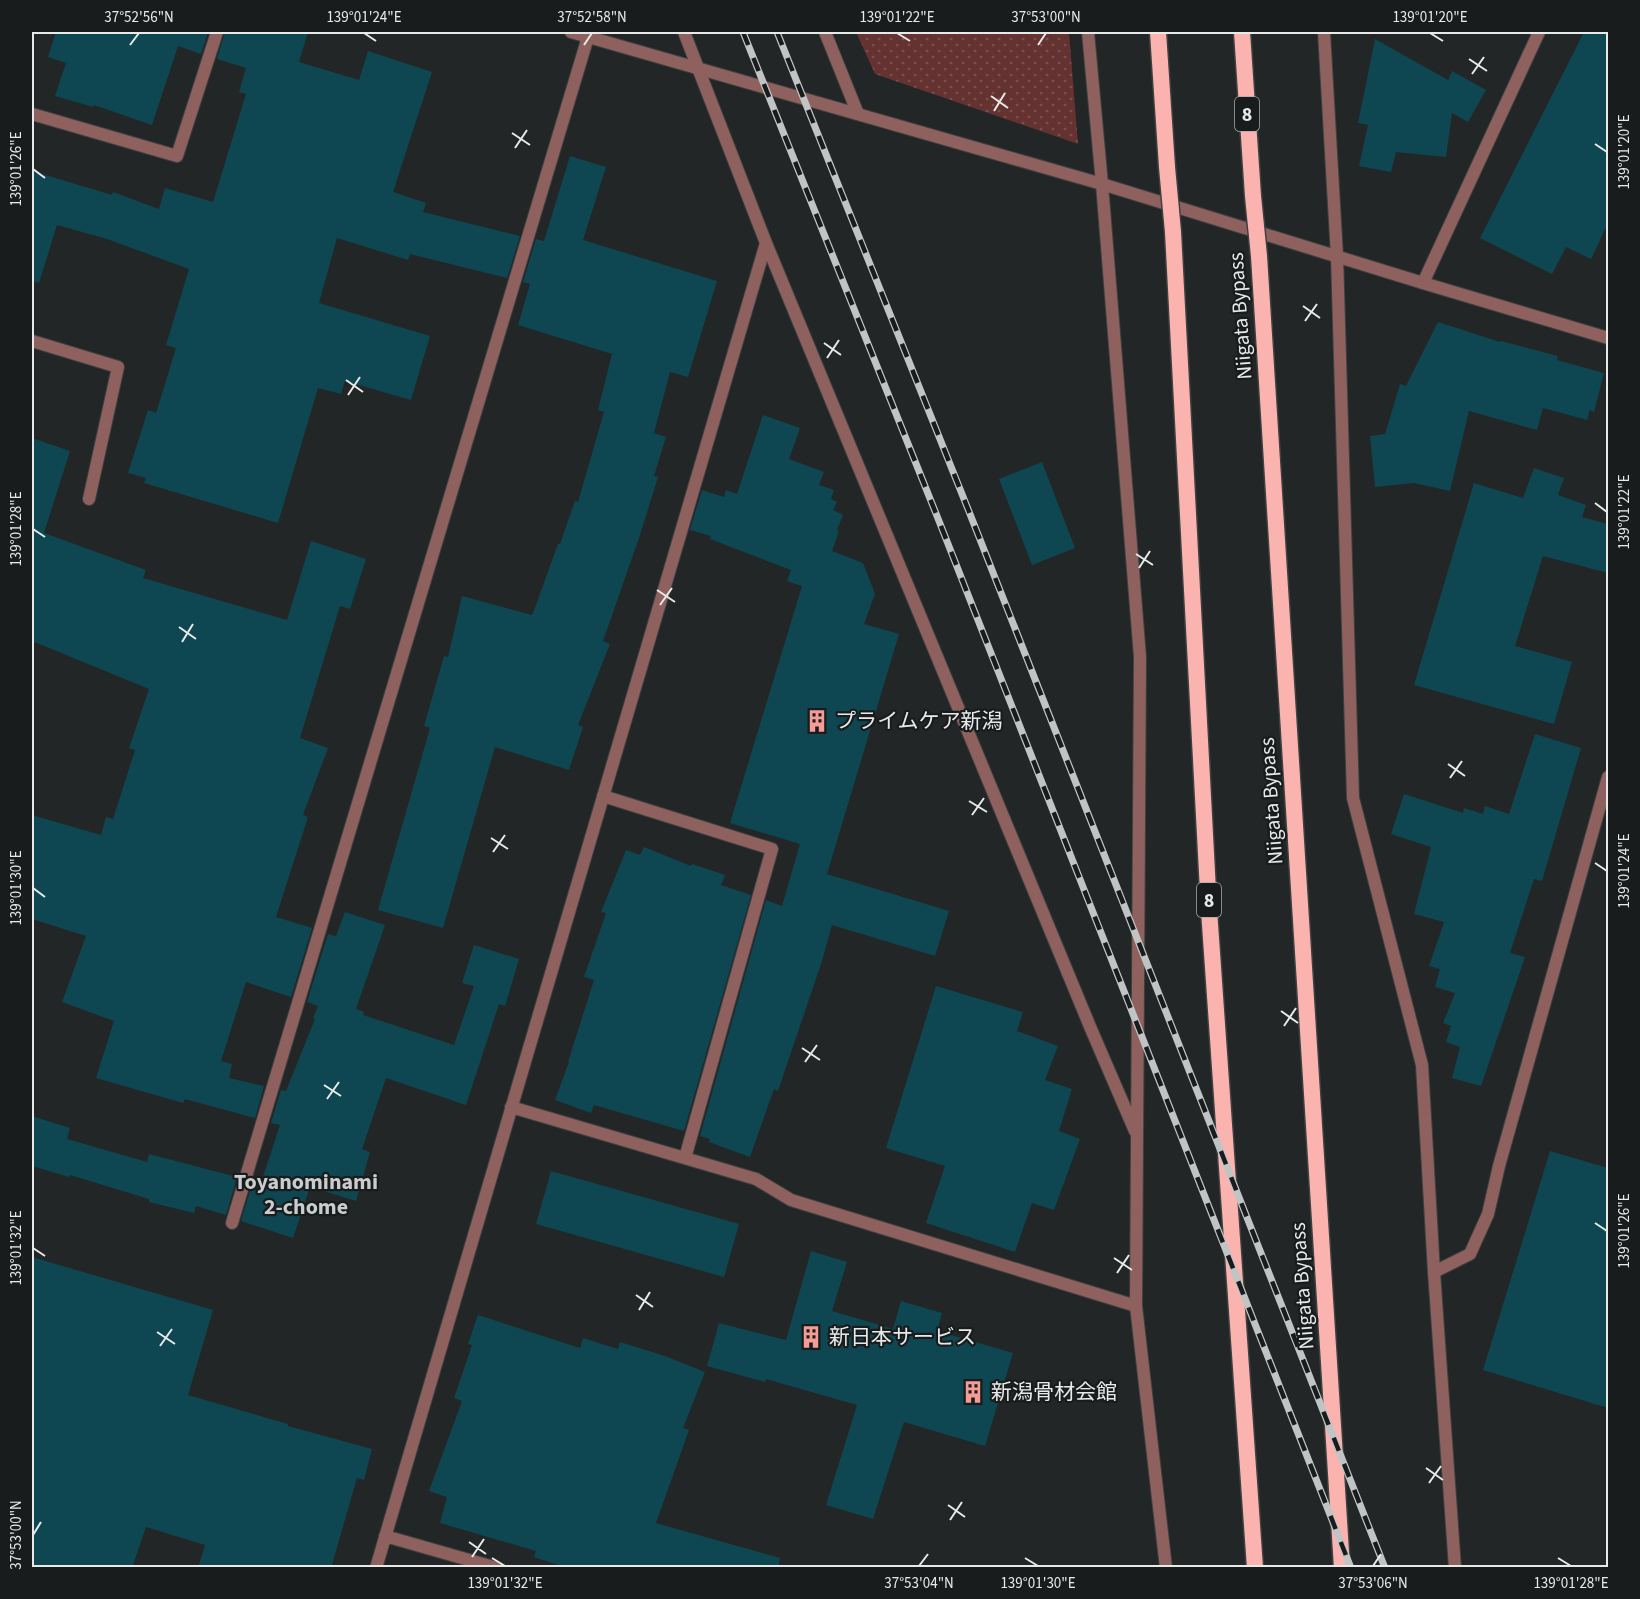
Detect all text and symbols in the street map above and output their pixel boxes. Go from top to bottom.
text: 37°52'56"N [104,7,174,28]
text: 139°01'24"E [326,7,402,28]
text: 37°52'58"N [557,7,627,28]
text: 139°01'22"E [859,7,935,28]
text: 37°53'00"N [1011,7,1081,28]
text: 139°01'20"E [1392,7,1468,28]
road number: 8 [1235,97,1259,131]
text: 139°01'20"E [1614,114,1635,190]
text: 139°01'26"E [6,131,27,207]
street label: Niigata Bypass [1221,251,1259,381]
text: 139°01'22"E [1614,474,1635,550]
text: 139°01'28"E [6,491,27,567]
place label: プライムケア新潟 [835,706,1003,736]
building icon: プライムケア新潟 [804,708,830,734]
street label: Niigata Bypass [1252,736,1290,866]
text: 139°01'24"E [1614,833,1635,909]
text: 139°01'30"E [6,850,27,926]
road number: 8 [1197,883,1221,917]
district label: Toyanominami 2-chome [234,1166,378,1223]
text: 139°01'26"E [1614,1193,1635,1269]
text: 139°01'32"E [6,1210,27,1286]
street label: Niigata Bypass [1283,1221,1321,1351]
place label: 新日本サービス [829,1322,976,1352]
building icon: 新日本サービス [798,1324,824,1350]
place label: 新潟骨材会館 [991,1377,1117,1407]
building icon: 新潟骨材会館 [960,1379,986,1405]
text: 37°53'00"N [6,1500,27,1570]
text: 139°01'32"E [467,1573,543,1594]
text: 37°53'04"N [884,1573,954,1594]
text: 139°01'30"E [1000,1573,1076,1594]
text: 37°53'06"N [1338,1573,1408,1594]
text: 139°01'28"E [1533,1573,1609,1594]

